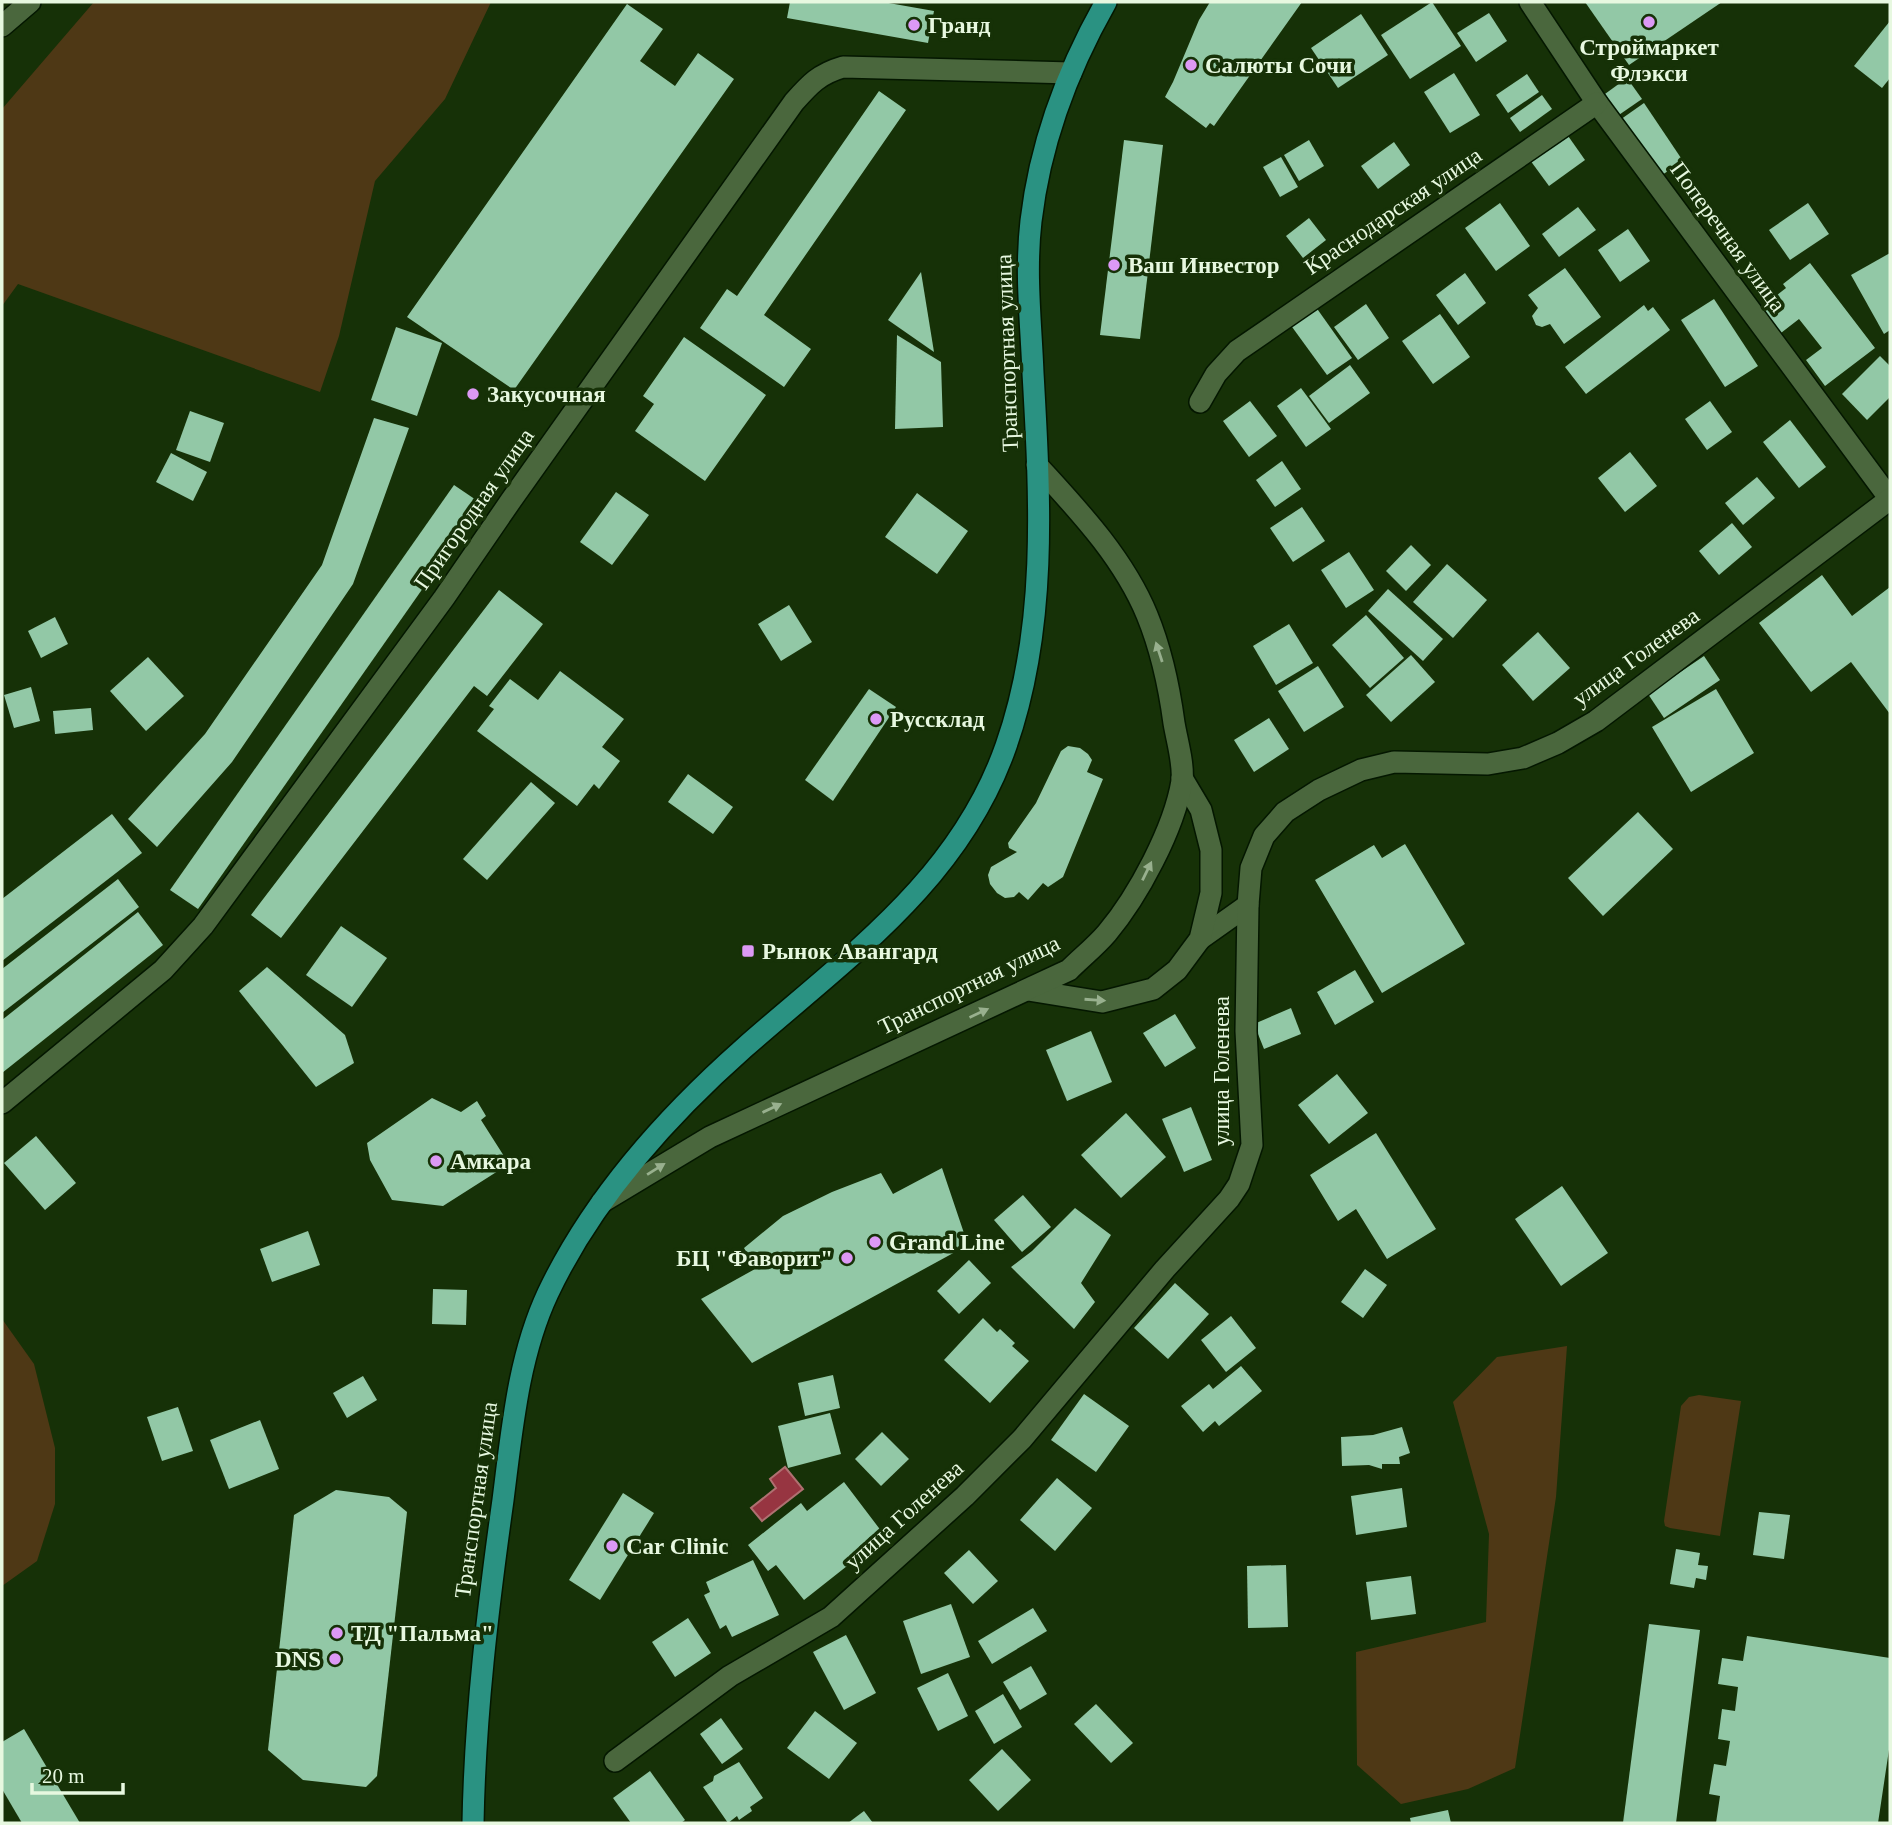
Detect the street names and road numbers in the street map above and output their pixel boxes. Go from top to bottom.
street label: Краснодарская улица [1300,142,1486,280]
street label: Поперечная улица [1665,157,1791,317]
street label: Транспортная улица [991,254,1023,452]
street label: Пригородная улица [409,424,539,594]
street label: улица Голенева [1568,603,1704,711]
street label: Транспортная улица [874,930,1064,1040]
street label: улица Голенева [1209,996,1234,1146]
street label: Транспортная улица [450,1400,502,1600]
street label: улица Голенева [840,1456,968,1574]

